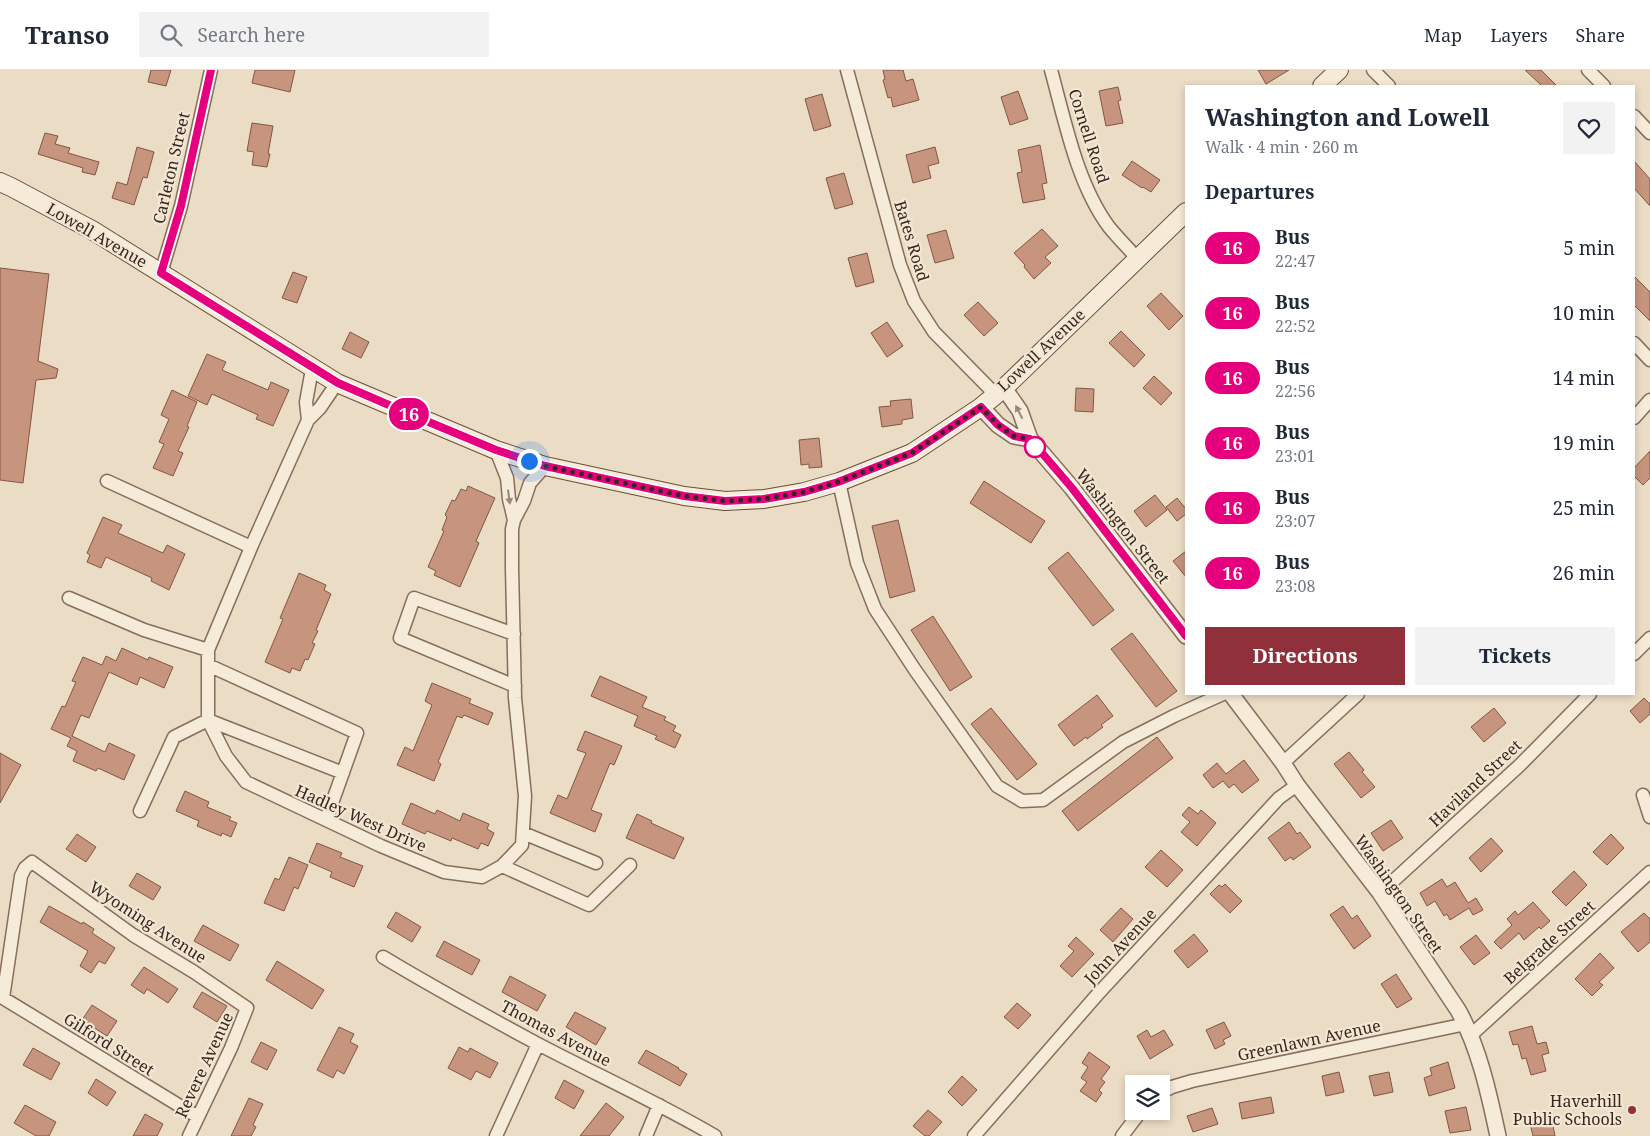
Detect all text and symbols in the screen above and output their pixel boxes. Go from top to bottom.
search box [139,12,489,57]
text: Transo [25,18,109,51]
icon: search [157,21,185,49]
text: Search here [197,22,305,48]
text: Map [1424,23,1462,47]
text: Layers [1490,23,1548,47]
text: Share [1576,23,1625,47]
street label: Cornell Road [1063,86,1115,186]
text: Washington and Lowell [1205,100,1489,133]
button: heart [1563,102,1615,154]
street label: Carleton Street [147,110,195,226]
text: Walk · 4 min · 260 m [1205,136,1358,158]
text: Departures [1205,179,1314,205]
street label: Lowell Avenue [43,197,151,273]
street label: Bates Road [889,198,935,284]
text: Bus [1275,224,1310,250]
text: 5 min [1563,235,1615,261]
text: 16 [1222,236,1243,260]
text: 22:47 [1275,250,1315,272]
text: Bus [1275,289,1310,315]
text: 10 min [1553,300,1615,326]
text: 16 [1222,301,1243,325]
street label: Lowell Avenue [992,303,1090,397]
text: 22:52 [1275,315,1315,337]
text: Bus [1275,354,1310,380]
text: 14 min [1553,365,1615,391]
text: 16 [1222,366,1243,390]
text: 22:56 [1275,380,1315,402]
line badge: 16 [386,398,432,430]
text: 16 [399,402,419,426]
one-way arrow [1015,405,1023,419]
text: Bus [1275,419,1310,445]
text: 19 min [1553,430,1615,456]
text: 16 [1222,431,1243,455]
unlabelled marker [1024,436,1046,458]
text: 23:01 [1275,445,1315,467]
your location [517,449,542,474]
street label: Washington Street [1071,464,1175,588]
text: Bus [1275,484,1310,510]
one-way arrow [505,489,513,505]
text: 25 min [1553,495,1615,521]
text: 16 [1222,496,1243,520]
text: 23:07 [1275,510,1315,532]
text: Bus [1275,549,1310,575]
text: 26 min [1553,560,1615,586]
text: 16 [1222,561,1243,585]
text: 23:08 [1275,575,1315,597]
button: Directions [1205,627,1405,685]
button: Tickets [1415,627,1615,685]
street label: Haviland Street [1424,734,1526,832]
street label: Hadley West Drive [292,779,430,857]
street label: Washington Street [1350,830,1448,958]
street label: Wyoming Avenue [85,876,211,968]
street label: Belgrade Street [1499,895,1600,989]
street label: John Avenue [1078,903,1161,990]
street label: Thomas Avenue [497,995,615,1071]
street label: Gilford Street [60,1007,159,1081]
street label: Revere Avenue [170,1009,238,1121]
street label: Greenlawn Avenue [1235,1014,1383,1066]
map controls [1125,1075,1170,1120]
button: layers [1125,1075,1170,1120]
place label: Haverhill Public Schools [1513,1090,1622,1130]
marker: Haverhill Public Schools [1626,1104,1638,1116]

